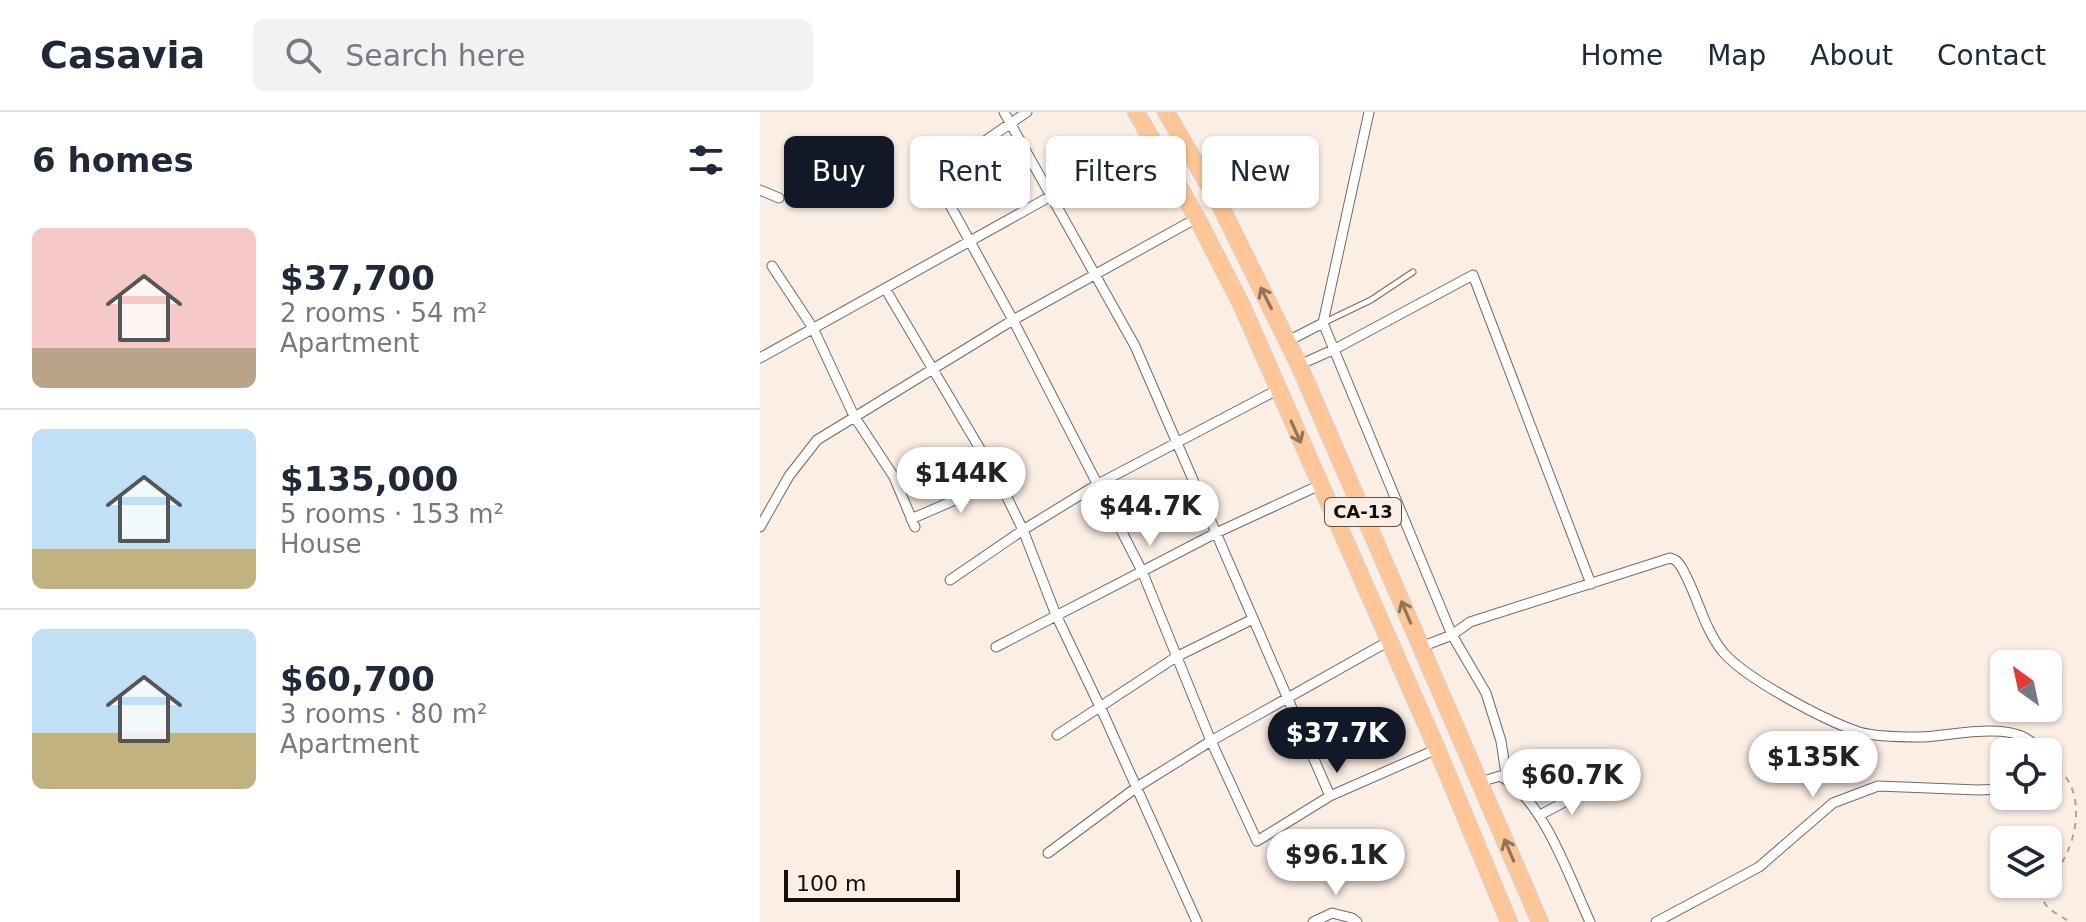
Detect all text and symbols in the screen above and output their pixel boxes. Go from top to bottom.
search box [253,19,813,91]
text: Casavia [40,33,205,77]
icon: search [281,33,325,77]
text: Search here [345,38,525,73]
text: Home [1580,39,1663,72]
text: Map [1707,39,1766,72]
text: About [1810,39,1893,72]
text: Contact [1937,39,2046,72]
chip: Buy [784,136,894,208]
chip: Rent [910,136,1030,208]
chip: Filters [1046,136,1186,208]
chip: New [1202,136,1319,208]
icon: filters [684,138,728,182]
text: 6 homes [32,140,194,180]
text: $37,700 [280,258,435,298]
icon: home [96,260,192,356]
one-way arrow [1258,286,1273,310]
text: 2 rooms · 54 m² [280,298,488,328]
text: Apartment [280,328,419,358]
one-way arrow [1289,419,1304,443]
pin: $144K [905,447,1017,515]
text: $144K [915,458,1007,488]
text: $135,000 [280,459,459,499]
icon: home [96,461,192,557]
pin: $44.7K [1085,480,1215,548]
text: $44.7K [1099,491,1201,521]
road number: CA-13 [1325,498,1401,526]
text: 5 rooms · 153 m² [280,499,504,529]
text: House [280,529,361,559]
one-way arrow [1398,600,1413,624]
north arrow [1990,650,2062,722]
map controls [1990,650,2062,898]
text: $60,700 [280,659,435,699]
icon: home [96,661,192,757]
text: 3 rooms · 80 m² [280,699,488,729]
pin: $37.7K [1272,707,1402,775]
text: $37.7K [1286,718,1388,748]
text: Apartment [280,729,419,759]
pin: $135K [1757,731,1869,799]
button: locate [1990,738,2062,810]
text: $135K [1767,742,1859,772]
pin: $60.7K [1507,749,1637,817]
text: $60.7K [1521,760,1623,790]
button: layers [1990,826,2062,898]
pin: $96.1K [1271,829,1401,897]
one-way arrow [1501,838,1516,863]
text: $96.1K [1285,840,1387,870]
scale bar [784,866,960,902]
text: 100 m [796,871,866,896]

